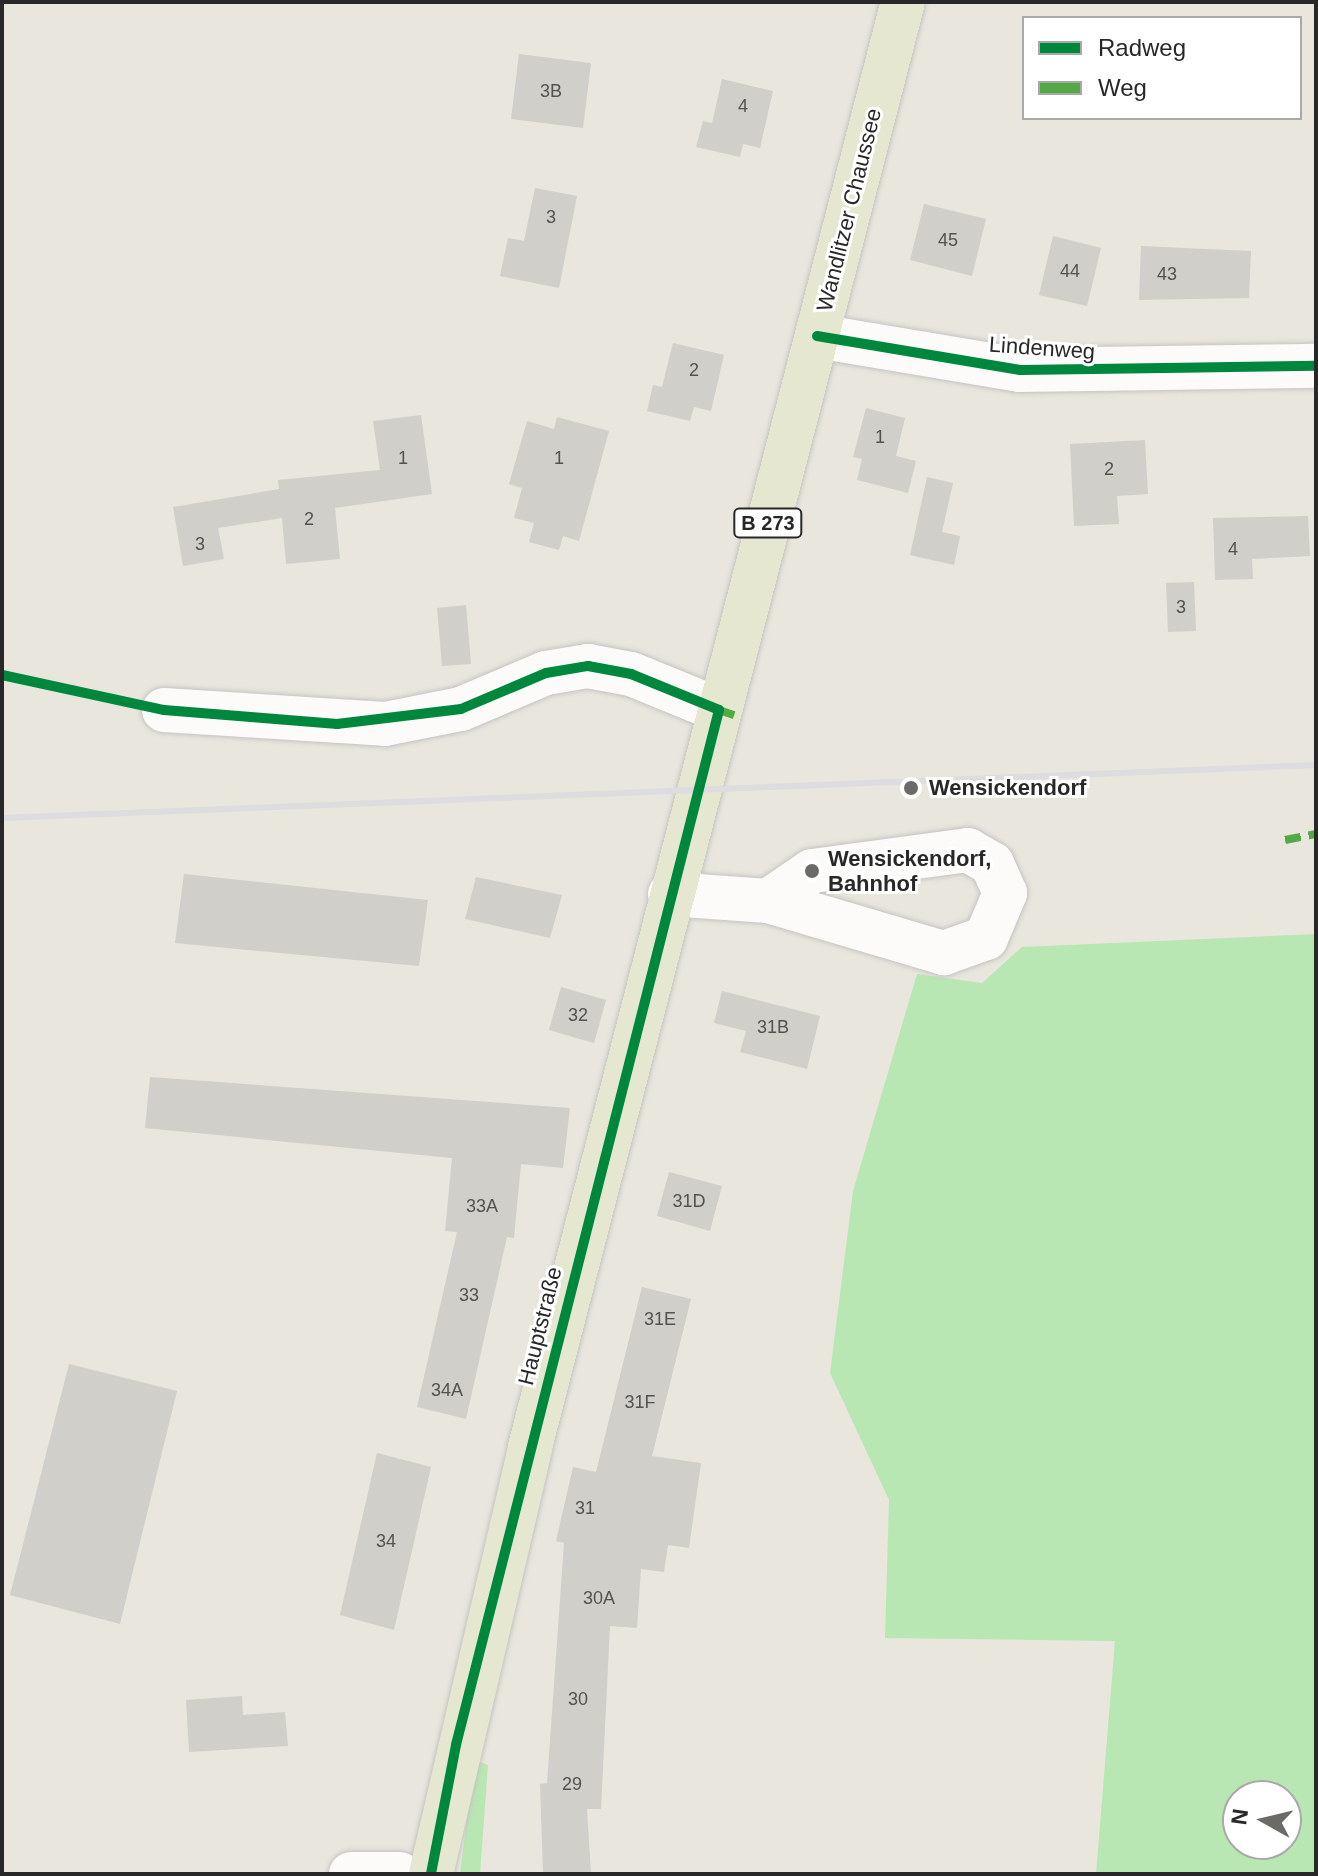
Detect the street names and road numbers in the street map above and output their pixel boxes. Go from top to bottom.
street label: Wandlitzer Chaussee [811,106,887,314]
street label: Lindenweg [988,331,1096,365]
road number: B 273 [732,507,804,539]
street label: Hauptstraße [513,1264,567,1388]

